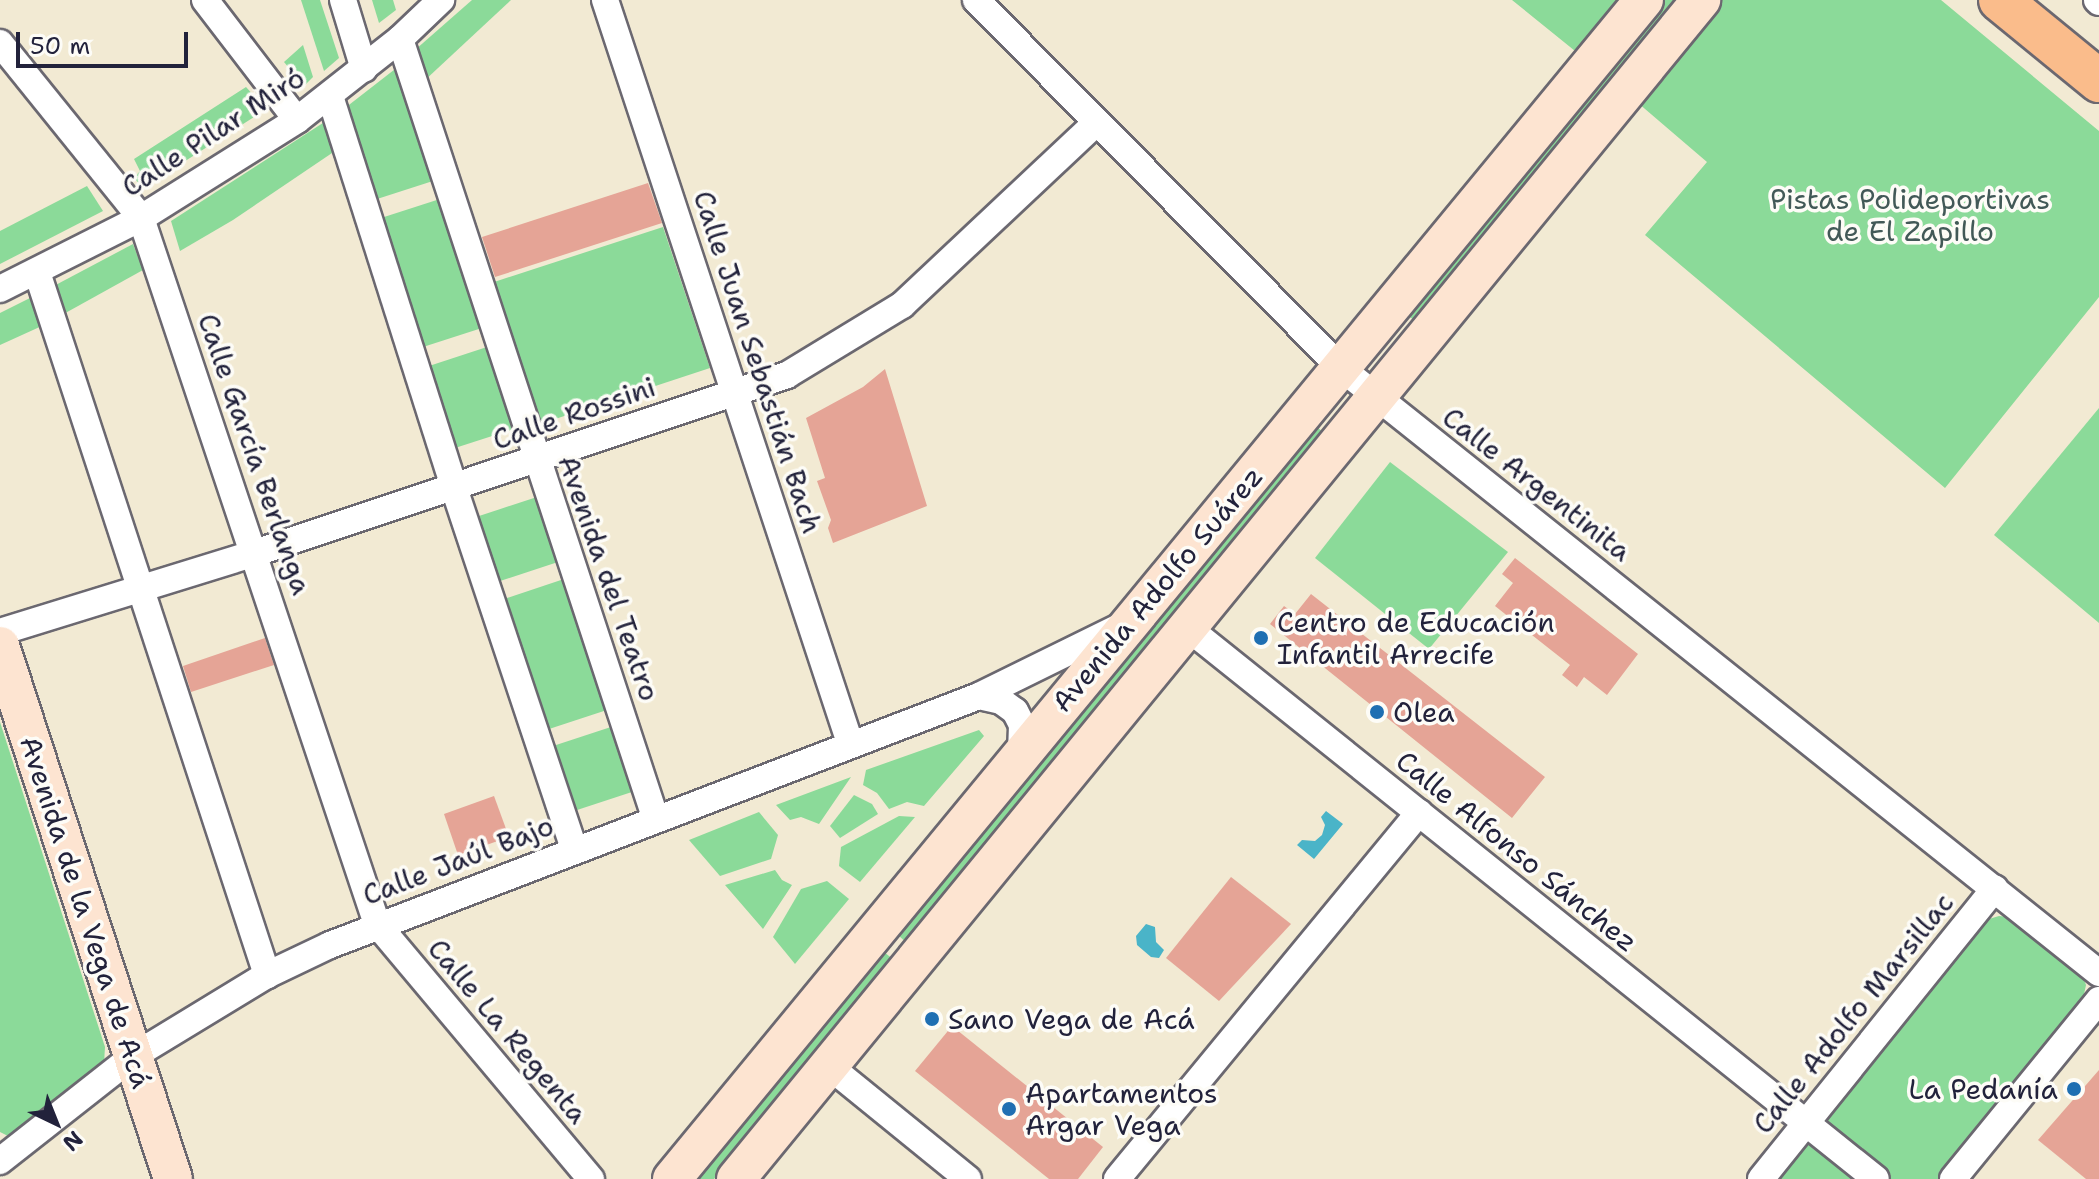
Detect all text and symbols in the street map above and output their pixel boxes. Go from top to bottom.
scale bar [20,16,192,66]
text: 50 m [30,30,90,62]
street label: Calle Pilar Miró [115,60,311,204]
park label: Pistas Polideportivas de El Zapillo [1770,182,2050,248]
street label: Calle Juan Sebastián Bach [687,186,829,538]
street label: Calle García Berlanga [191,309,319,599]
street label: Calle Rossini [488,369,660,457]
street label: Calle Argentinita [1436,400,1638,568]
street label: Avenida del Teatro [551,451,667,705]
street label: Avenida Adolfo Suárez [1045,460,1269,718]
place label: Centro de Educación Infantil Arrecife [1277,605,1555,671]
marker: Centro de Educación Infantil Arrecife [1252,629,1270,647]
place label: Olea [1393,695,1455,729]
marker: Olea [1368,703,1386,721]
street label: Avenida de la Vega de Acá [13,732,159,1092]
street label: Calle Alfonso Sánchez [1390,743,1644,959]
street label: Calle Jaúl Bajo [358,808,558,912]
street label: Calle Adolfo Marsillac [1746,886,1960,1140]
street label: Calle La Regenta [421,932,595,1130]
place label: Sano Vega de Acá [948,1002,1195,1036]
marker: Sano Vega de Acá [923,1010,941,1028]
place label: La Pedanía [1908,1072,2058,1106]
place label: Apartamentos Argar Vega [1025,1076,1218,1142]
marker: La Pedanía [2065,1080,2083,1098]
north arrow [16,1083,96,1163]
marker: Apartamentos Argar Vega [1000,1100,1018,1118]
text: N [56,1124,89,1157]

